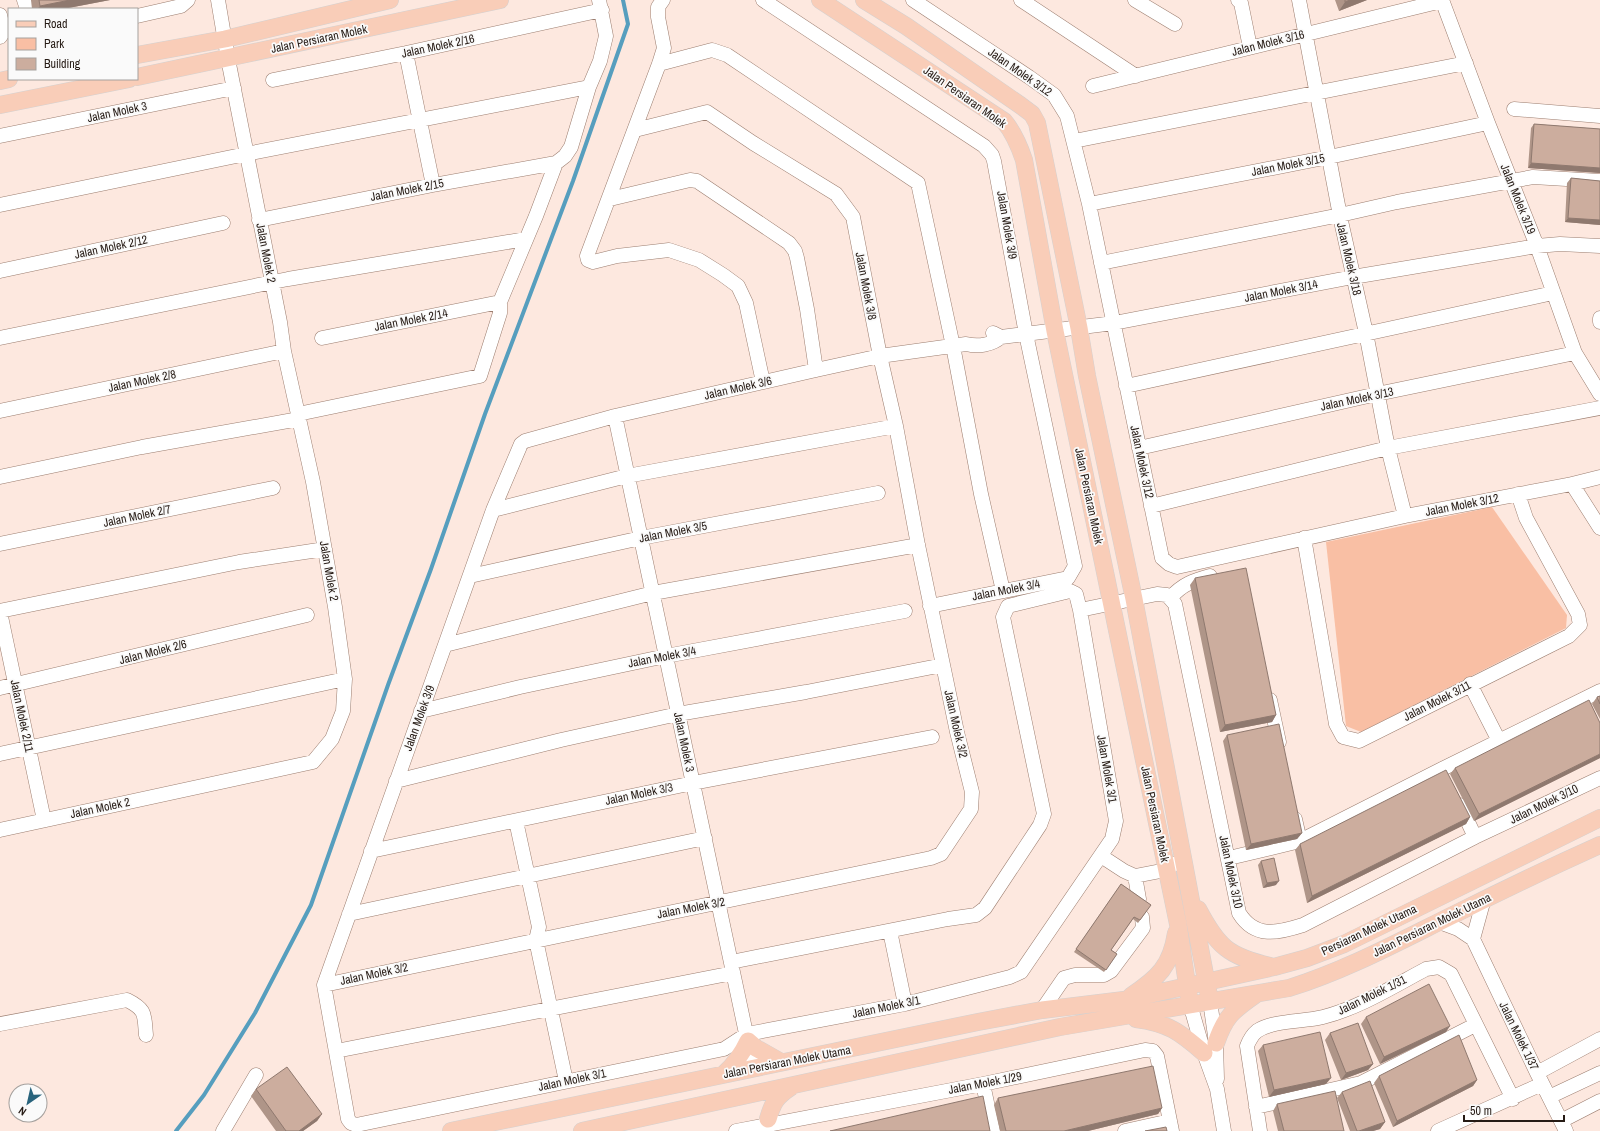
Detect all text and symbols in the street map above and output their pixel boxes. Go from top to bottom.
legend [8,8,138,80]
text: Road [44,16,68,32]
street label: Jalan Persiaran Molek [269,21,369,57]
street label: Jalan Molek 3/16 [1230,26,1306,60]
street label: Jalan Molek 2/16 [400,30,476,62]
text: Park [44,36,64,52]
street label: Jalan Molek 3/12 [985,44,1055,100]
text: Building [44,56,81,72]
street label: Jalan Persiaran Molek [920,62,1010,132]
street label: Jalan Molek 3 [86,98,148,126]
street label: Jalan Molek 3/15 [1250,150,1327,180]
street label: Jalan Molek 3/19 [1497,162,1539,236]
street label: Jalan Molek 2/15 [369,175,446,205]
street label: Jalan Molek 3/9 [993,190,1021,260]
street label: Jalan Molek 3/18 [1333,221,1365,297]
street label: Jalan Molek 2 [252,222,280,284]
street label: Jalan Molek 2/12 [73,231,149,263]
street label: Jalan Molek 3/8 [852,251,880,321]
street label: Jalan Molek 3/14 [1243,276,1320,306]
street label: Jalan Molek 2/14 [373,305,450,335]
street label: Jalan Molek 2/8 [107,366,177,396]
street label: Jalan Molek 3/6 [703,372,773,404]
street label: Jalan Molek 3/13 [1319,383,1395,415]
street label: Jalan Molek 3/12 [1126,424,1158,500]
street label: Jalan Persiaran Molek [1071,446,1107,546]
street label: Jalan Molek 3/12 [1424,490,1500,520]
street label: Jalan Molek 2/7 [102,501,173,531]
street label: Jalan Molek 3/5 [638,517,709,546]
street label: Jalan Molek 2 [316,540,342,602]
street label: Jalan Molek 3/4 [971,575,1042,604]
street label: Jalan Molek 2/6 [118,636,188,668]
street label: Jalan Molek 3/4 [627,642,698,671]
street label: Jalan Molek 3/11 [1401,677,1474,725]
street label: Jalan Molek 2/11 [7,678,38,754]
street label: Jalan Molek 3/9 [400,683,438,753]
street label: Jalan Molek 3/2 [940,689,972,759]
street label: Jalan Molek 3 [670,711,698,773]
street label: Jalan Molek 3/1 [1093,734,1121,805]
street label: Jalan Persiaran Molek [1137,764,1173,864]
street label: Jalan Molek 3/3 [604,779,674,809]
street label: Jalan Molek 3/10 [1507,781,1581,827]
street label: Jalan Molek 2 [69,794,131,822]
street label: Jalan Molek 3/10 [1215,834,1247,910]
street label: Jalan Persiaran Molek Utama [1371,890,1493,960]
street label: Jalan Molek 3/2 [656,894,726,922]
street label: Persiaran Molek Utama [1319,902,1419,958]
street label: Jalan Molek 3/2 [339,959,409,989]
street label: Jalan Molek 1/31 [1335,971,1409,1018]
street label: Jalan Molek 3/1 [851,992,922,1022]
street label: Jalan Molek 1/37 [1496,999,1543,1073]
street label: Jalan Persiaran Molek Utama [722,1042,853,1082]
street label: Jalan Molek 3/1 [537,1065,608,1095]
street label: Jalan Molek 1/29 [947,1068,1023,1098]
north arrow [8,1083,48,1123]
scale bar [1464,1097,1564,1123]
text: 50 m [1470,1103,1492,1119]
text: N [16,1104,29,1119]

